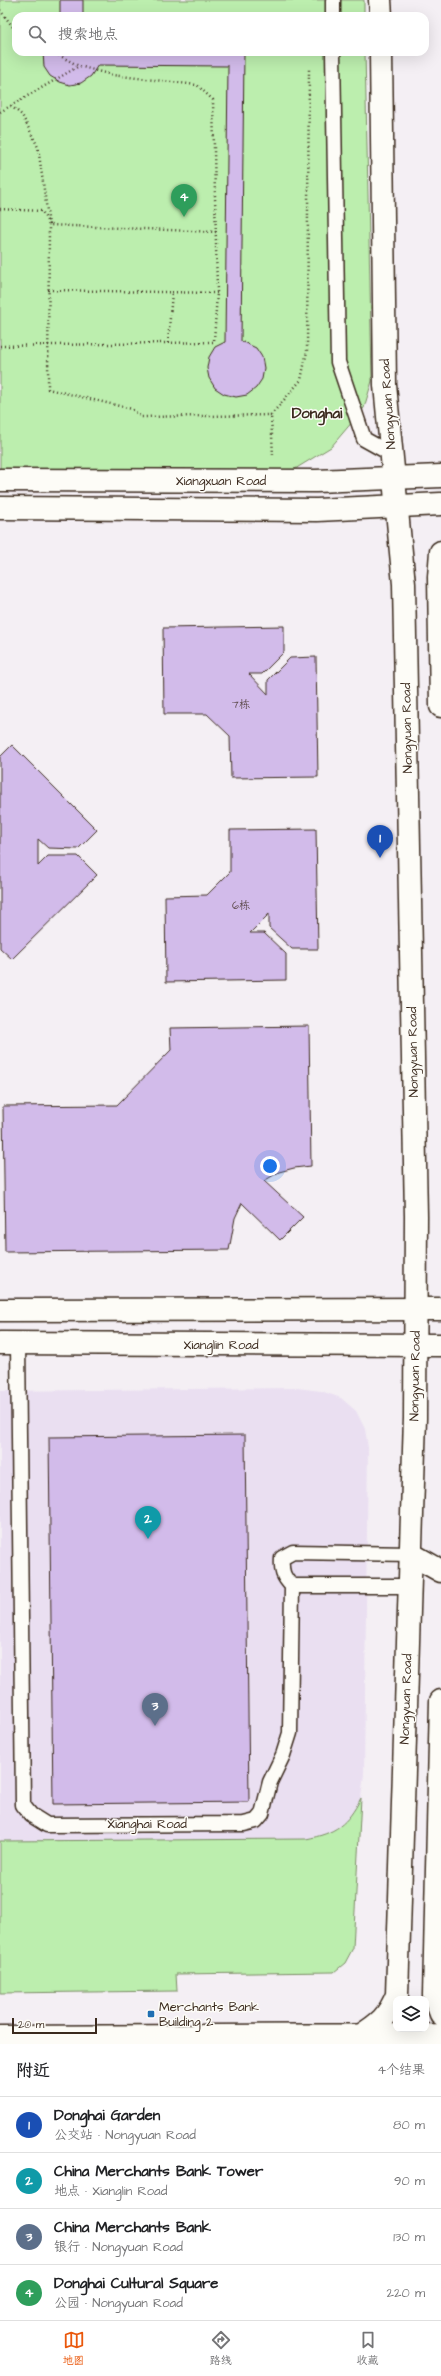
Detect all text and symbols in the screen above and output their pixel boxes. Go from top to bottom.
search box [12,12,429,56]
icon: search [26,23,48,45]
text: 搜索地点 [58,24,118,45]
pin: 4 [171,184,197,217]
street label: Nongyuan Road [376,358,401,450]
district label: Donghai [292,403,343,426]
street label: Xiangxuan Road [176,472,267,491]
street label: Nongyuan Road [397,682,418,773]
house number: 7栋 [232,697,250,712]
pin: 1 [367,825,393,858]
house number: 6栋 [232,898,250,913]
street label: Nongyuan Road [403,1006,424,1097]
your location [260,1156,280,1176]
street label: Nongyuan Road [405,1330,426,1421]
street label: Xianglin Road [183,1336,259,1355]
pin: 2 [135,1506,161,1539]
street label: Nongyuan Road [395,1653,418,1745]
pin: 3 [142,1693,168,1726]
street label: Xianghai Road [107,1815,187,1834]
map controls [393,1996,429,2032]
button: layers [393,1996,429,2032]
place label: Merchants Bank Building 2 [159,1998,259,2032]
marker: Merchants Bank Building 2 [146,2009,156,2019]
scale bar [12,2016,97,2035]
text: 20 m [18,2017,44,2032]
text: 附近 [16,2059,50,2083]
text: 4个结果 [377,2061,425,2079]
text: Donghai Garden [54,2105,160,2126]
text: 1 [28,2116,30,2134]
text: 80 m [393,2116,425,2134]
text: 公交站 · Nongyuan Road [54,2126,196,2144]
text: China Merchants Bank Tower [54,2161,263,2182]
text: 2 [25,2172,33,2190]
text: 90 m [394,2172,425,2190]
text: 地点 · Xianglin Road [54,2182,167,2200]
text: China Merchants Bank [54,2217,211,2238]
text: 3 [26,2228,32,2246]
text: 130 m [393,2228,425,2246]
text: 银行 · Nongyuan Road [54,2238,183,2256]
text: Donghai Cultural Square [54,2273,218,2294]
text: 4 [25,2284,33,2302]
text: 220 m [387,2284,425,2302]
text: 公园 · Nongyuan Road [54,2294,183,2312]
tab: 地图 [63,2329,85,2368]
tab: 路线 [210,2329,232,2368]
tab: 收藏 [357,2329,379,2368]

